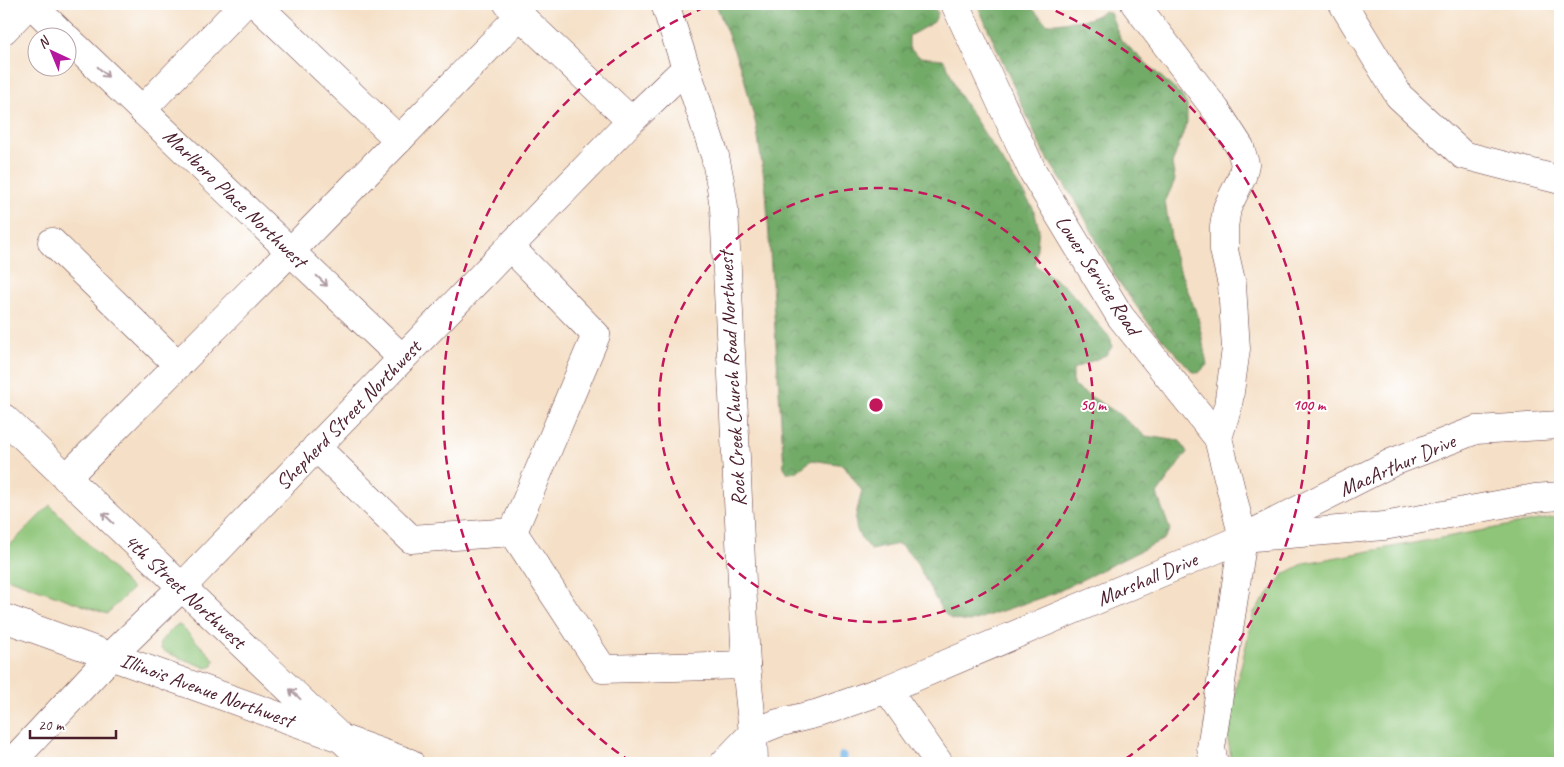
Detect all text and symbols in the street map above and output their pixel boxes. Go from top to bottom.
north arrow [28,28,78,78]
text: N [34,32,54,52]
one-way arrow [96,66,109,78]
street label: Marlboro Place Northwest [158,123,314,275]
street label: Lower Service Road [1050,210,1148,342]
street label: Rock Creek Church Road Northwest [712,248,752,507]
one-way arrow [316,275,328,287]
street label: Shepherd Street Northwest [270,333,428,495]
centre of rings [867,396,885,414]
text: 50 m [1080,396,1107,415]
text: 100 m [1293,396,1327,415]
street label: MacArthur Drive [1335,427,1461,502]
one-way arrow [102,512,114,524]
street label: 4th Street Northwest [119,528,253,656]
street label: Marshall Drive [1093,545,1203,612]
street label: Illinois Avenue Northwest [117,647,300,734]
one-way arrow [288,688,301,700]
scale bar [30,707,116,739]
text: 20 m [38,716,65,735]

